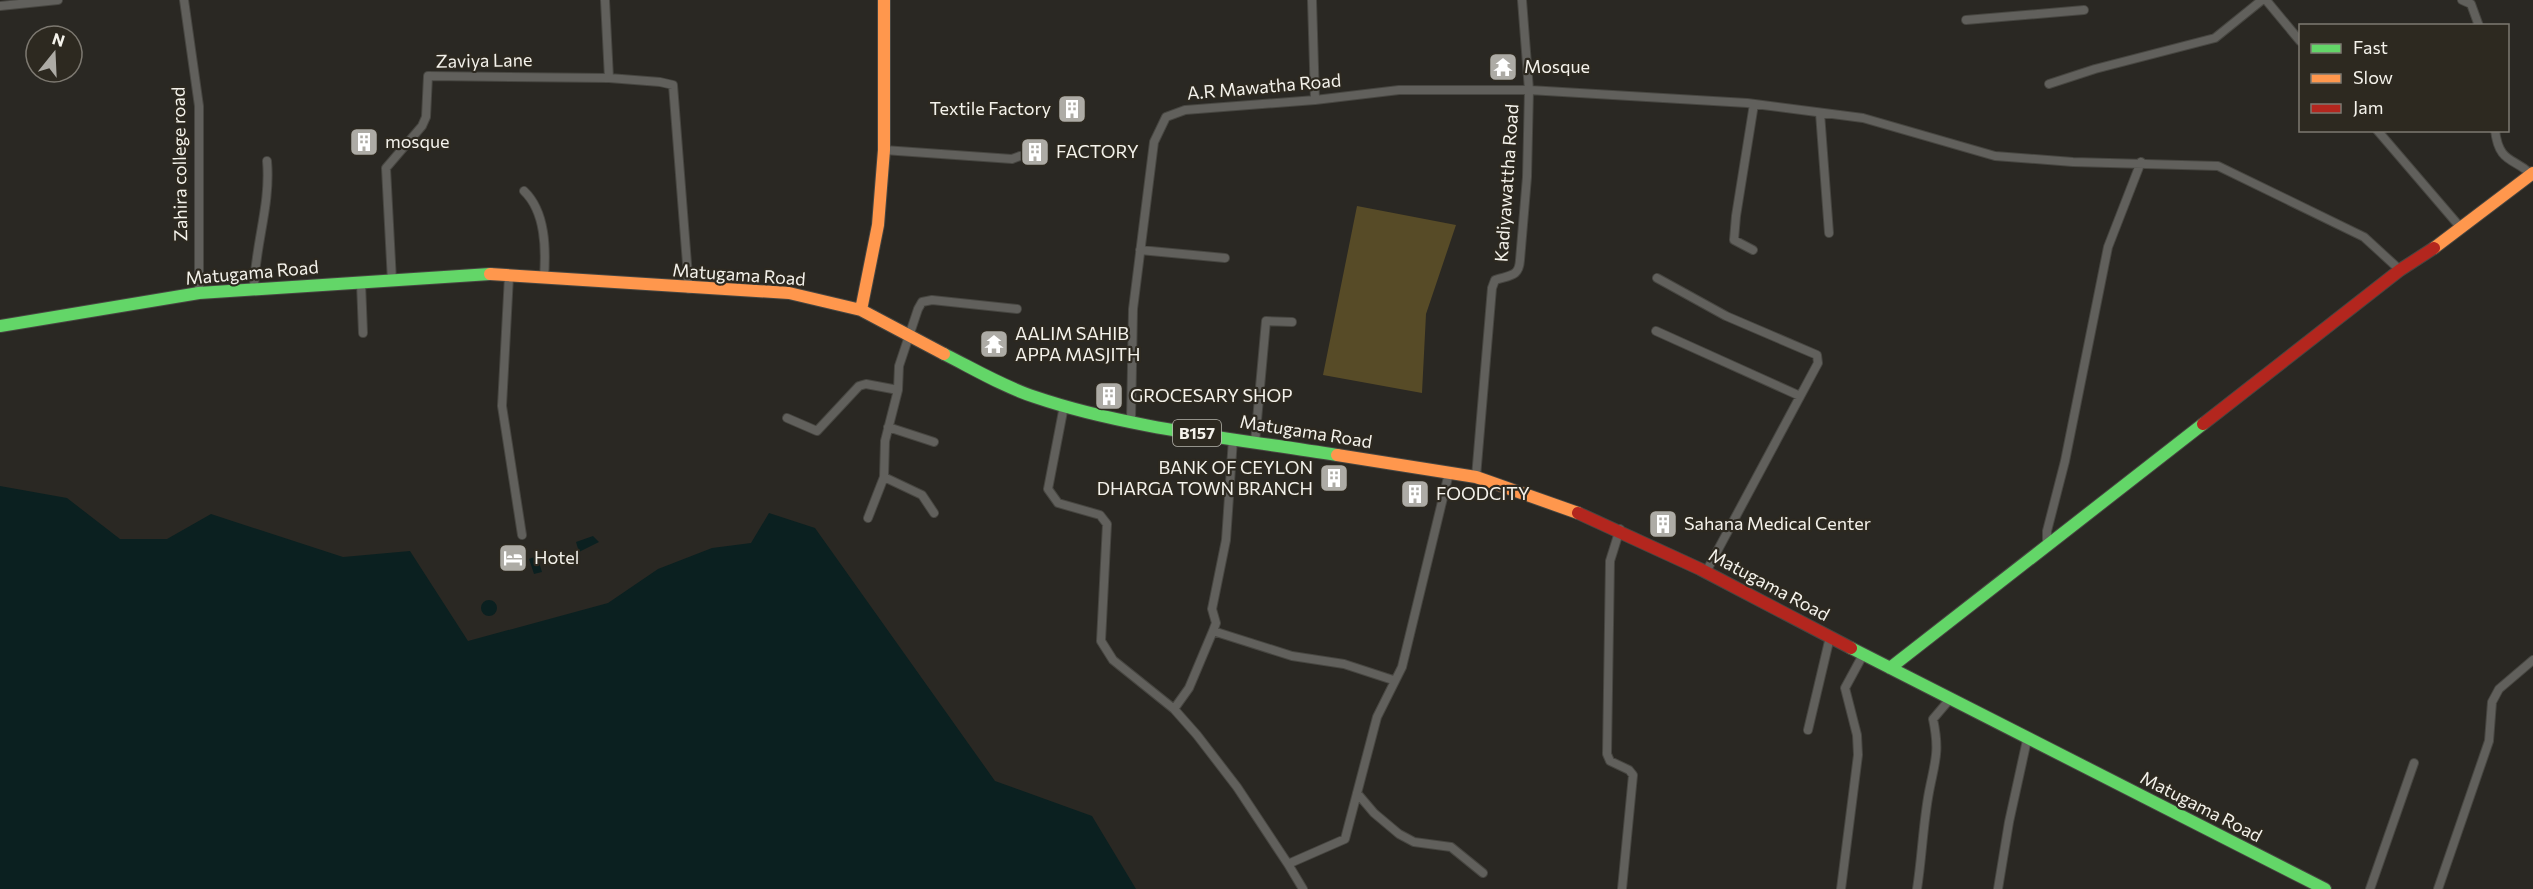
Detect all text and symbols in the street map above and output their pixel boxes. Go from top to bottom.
north arrow [24,24,84,84]
legend [2299,24,2509,132]
text: N [50,28,67,50]
text: Fast [2353,36,2388,58]
street label: Zaviya Lane [435,48,533,72]
temple icon: Mosque [1487,51,1519,83]
place label: Mosque [1524,55,1590,77]
text: Slow [2353,66,2393,88]
street label: A.R Mawatha Road [1186,68,1342,104]
street label: Zahira college road [167,87,191,241]
building icon: Textile Factory [1056,93,1088,125]
text: Jam [2353,96,2383,118]
place label: Textile Factory [929,97,1051,119]
street label: Kadiyawattha Road [1490,103,1523,263]
building icon: mosque [348,126,380,158]
place label: mosque [385,130,450,152]
building icon: FACTORY [1019,136,1051,168]
place label: FACTORY [1056,140,1139,162]
street label: Matugama Road [184,255,319,289]
street label: Matugama Road [672,258,806,290]
place label: AALIM SAHIB APPA MASJITH [1015,322,1140,365]
temple icon: AALIM SAHIB APPA MASJITH [978,328,1010,360]
building icon: GROCESARY SHOP [1093,380,1125,412]
place label: GROCESARY SHOP [1130,384,1293,406]
street label: Matugama Road [1238,410,1374,452]
road number: B157 [1173,420,1221,446]
place label: BANK OF CEYLON DHARGA TOWN BRANCH [1097,456,1313,499]
building icon: BANK OF CEYLON DHARGA TOWN BRANCH [1318,462,1350,494]
building icon: FOODCITY [1399,478,1431,510]
place label: FOODCITY [1436,482,1530,504]
building icon: Sahana Medical Center [1647,508,1679,540]
place label: Sahana Medical Center [1684,512,1871,534]
hotel icon: Hotel [497,542,529,574]
street label: Matugama Road [1705,543,1834,625]
place label: Hotel [534,546,579,568]
street label: Matugama Road [2137,766,2266,846]

